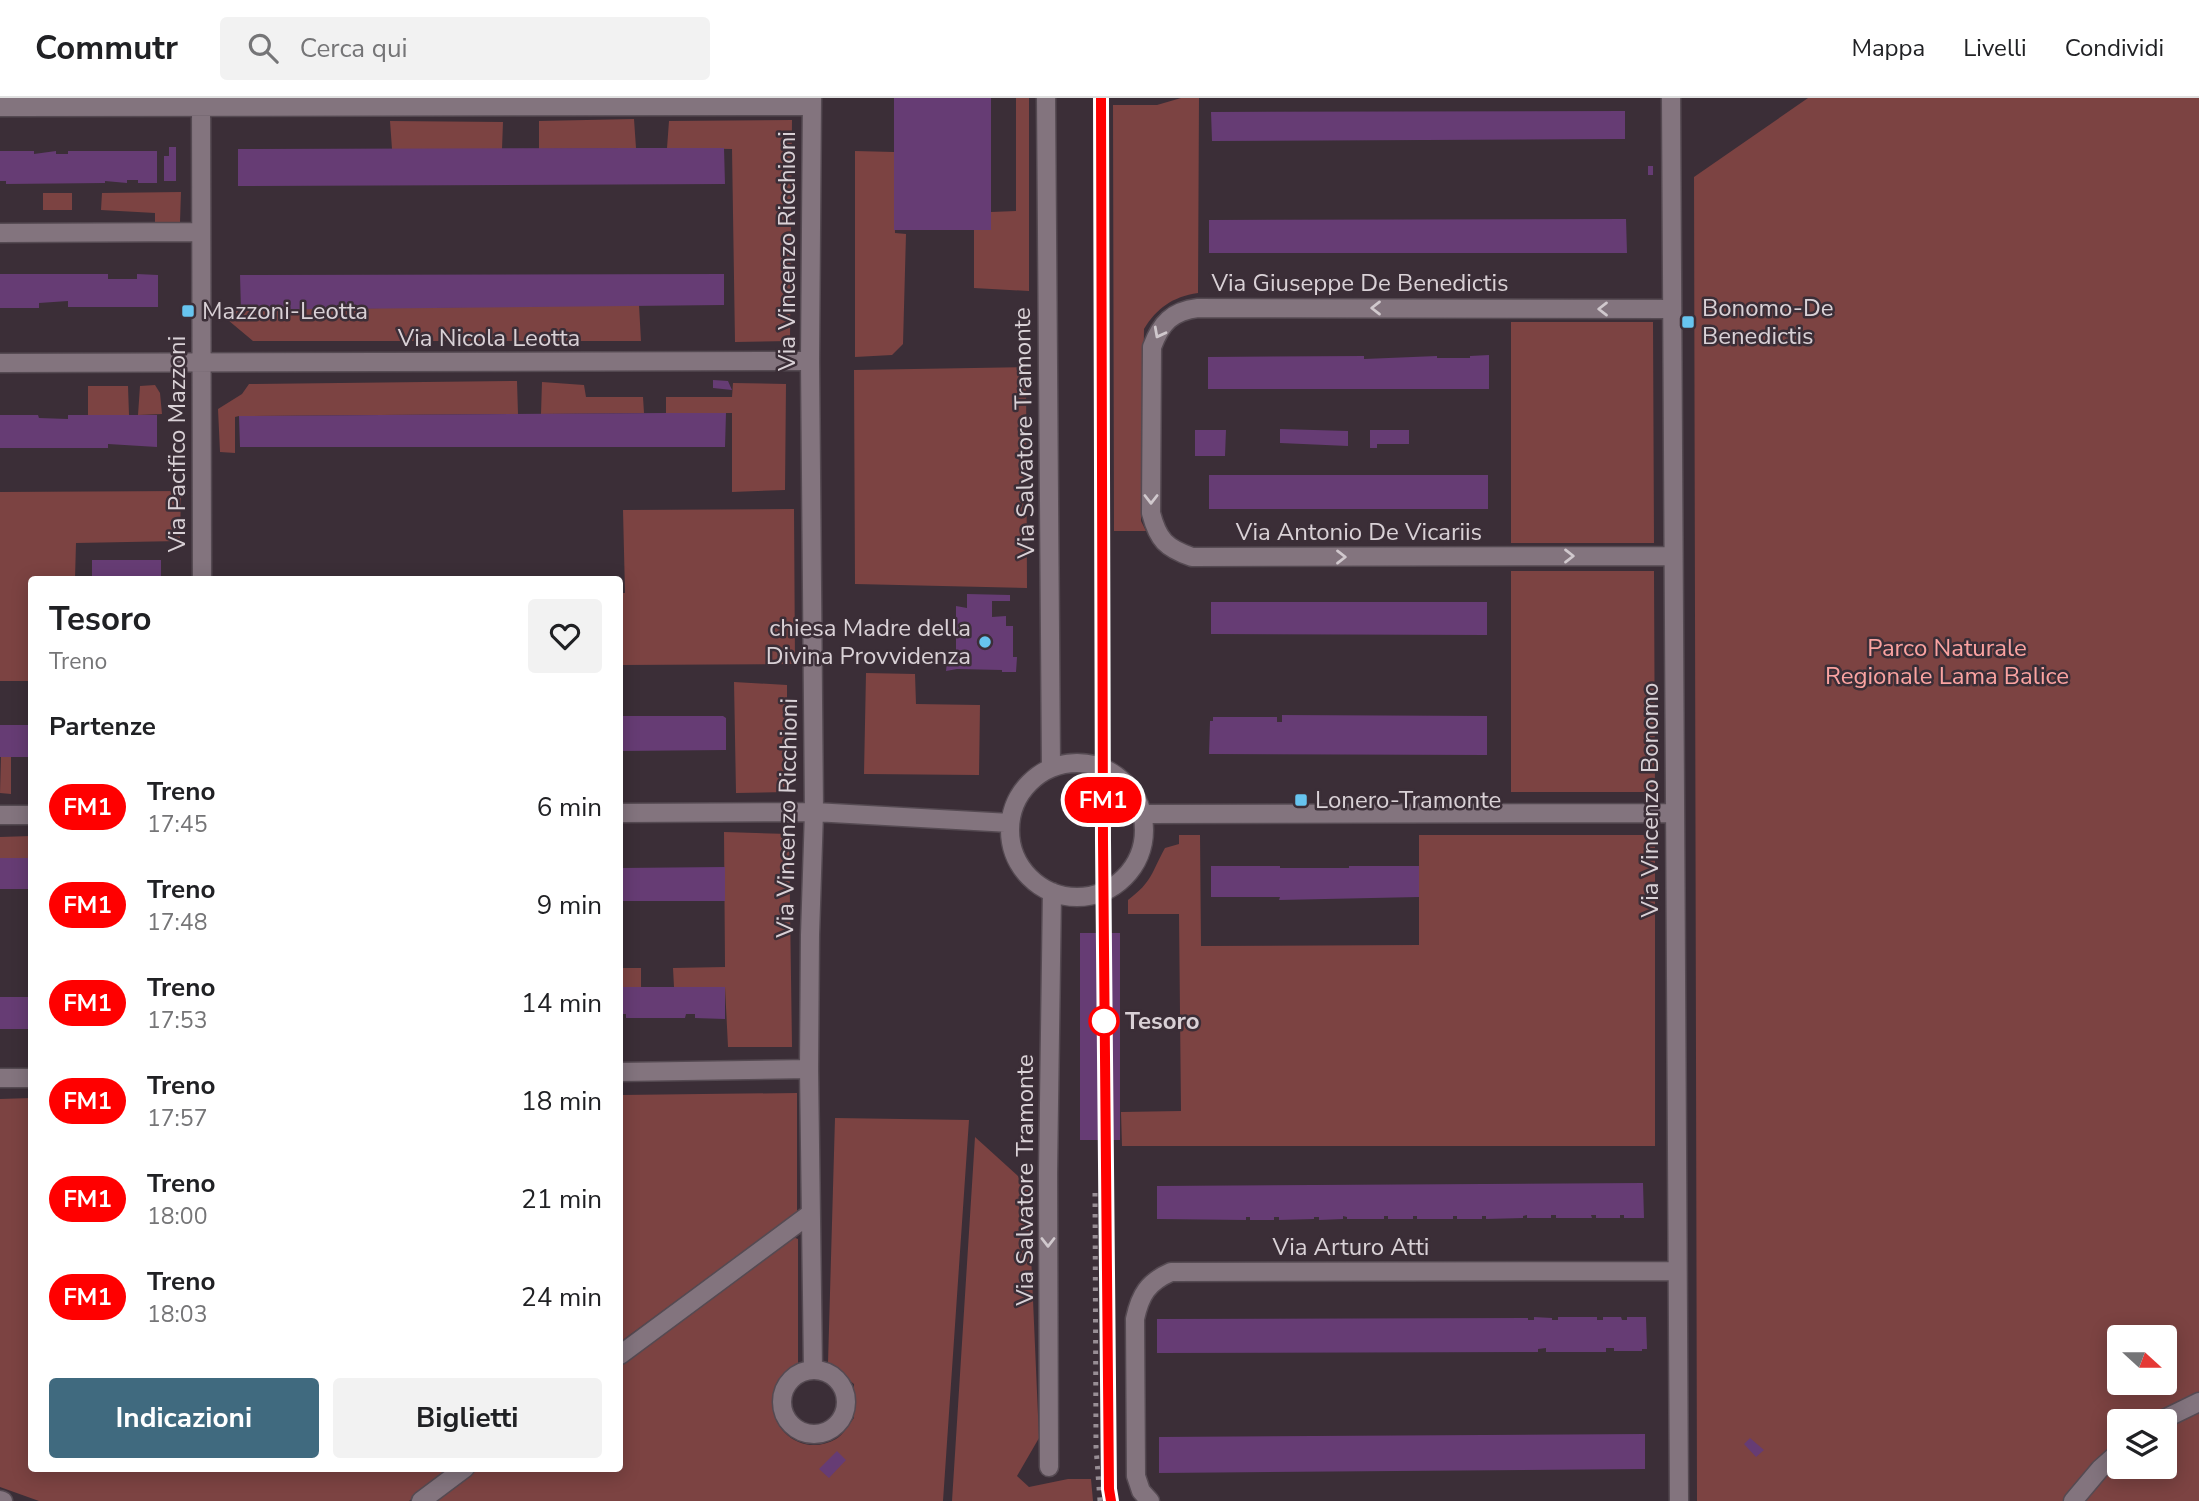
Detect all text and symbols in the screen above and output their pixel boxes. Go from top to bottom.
search box [220,17,710,80]
text: Commutr [35,26,178,71]
icon: search [244,29,282,67]
text: Cerca qui [300,31,408,66]
text: Mappa [1851,32,1925,64]
text: Livelli [1963,32,2027,64]
text: Condividi [2065,32,2164,64]
street label: Via Vincenzo Ricchioni [771,131,803,372]
street label: Via Giuseppe De Benedictis [1210,267,1509,299]
place label: Bonomo-De Benedictis [1702,292,1834,352]
place label: Mazzoni-Leotta [202,295,368,327]
one-way arrow [1370,300,1381,316]
one-way arrow [1598,301,1608,317]
marker: Mazzoni-Leotta [180,303,196,319]
street label: Via Salvatore Tramonte [1006,307,1042,560]
marker: Bonomo-De Benedictis [1680,314,1696,330]
street label: Via Nicola Leotta [397,322,580,354]
one-way arrow [1154,325,1168,338]
street label: Via Pacifico Mazzoni [161,336,193,553]
one-way arrow [1143,494,1159,505]
street label: Via Antonio De Vicariis [1235,516,1482,548]
one-way arrow [1564,548,1574,564]
one-way arrow [1336,549,1347,565]
text: Tesoro [49,597,152,642]
button: heart [528,599,602,673]
place label: chiesa Madre della Divina Provvidenza [766,612,971,672]
park label: Parco Naturale Regionale Lama Balice [1825,632,2069,692]
marker: chiesa Madre della Divina Provvidenza [977,634,993,650]
text: Treno [49,646,107,677]
street label: Via Vincenzo Bonomo [1634,683,1666,918]
street label: Via Vincenzo Ricchioni [769,698,805,939]
text: Partenze [49,709,156,744]
text: Treno [147,774,215,809]
line badge: FM1 [1063,777,1143,823]
text: FM1 [1079,784,1127,816]
place label: Lonero-Tramonte [1315,784,1501,816]
text: 6 min [537,790,602,825]
text: FM1 [63,791,112,823]
marker: Lonero-Tramonte [1293,792,1309,808]
text: 17:45 [147,809,207,840]
text: Treno [147,872,215,907]
text: 9 min [537,888,602,923]
text: FM1 [63,889,112,921]
text: 17:48 [147,907,207,938]
text: Treno [147,970,215,1005]
text: 14 min [521,986,602,1021]
text: FM1 [63,987,112,1019]
text: 17:53 [147,1005,207,1036]
place label: Tesoro [1125,1005,1200,1037]
marker: Tesoro [1089,1006,1119,1036]
street label: Via Salvatore Tramonte [1009,1054,1041,1307]
text: Treno [147,1068,215,1103]
text: 18 min [521,1084,602,1119]
text: FM1 [63,1085,112,1117]
text: 17:57 [147,1103,207,1134]
text: Treno [147,1166,215,1201]
text: 21 min [521,1182,602,1217]
text: FM1 [63,1183,112,1215]
text: 18:00 [147,1201,207,1232]
street label: Via Arturo Atti [1272,1231,1429,1263]
one-way arrow [1041,1236,1056,1247]
text: Treno [147,1264,215,1299]
text: 24 min [521,1280,602,1315]
text: FM1 [63,1281,112,1313]
text: 18:03 [147,1299,207,1330]
north arrow [2107,1325,2177,1395]
map controls [2107,1325,2177,1479]
button: Indicazioni [49,1378,319,1458]
button: Biglietti [333,1378,602,1458]
button: layers [2107,1409,2177,1479]

